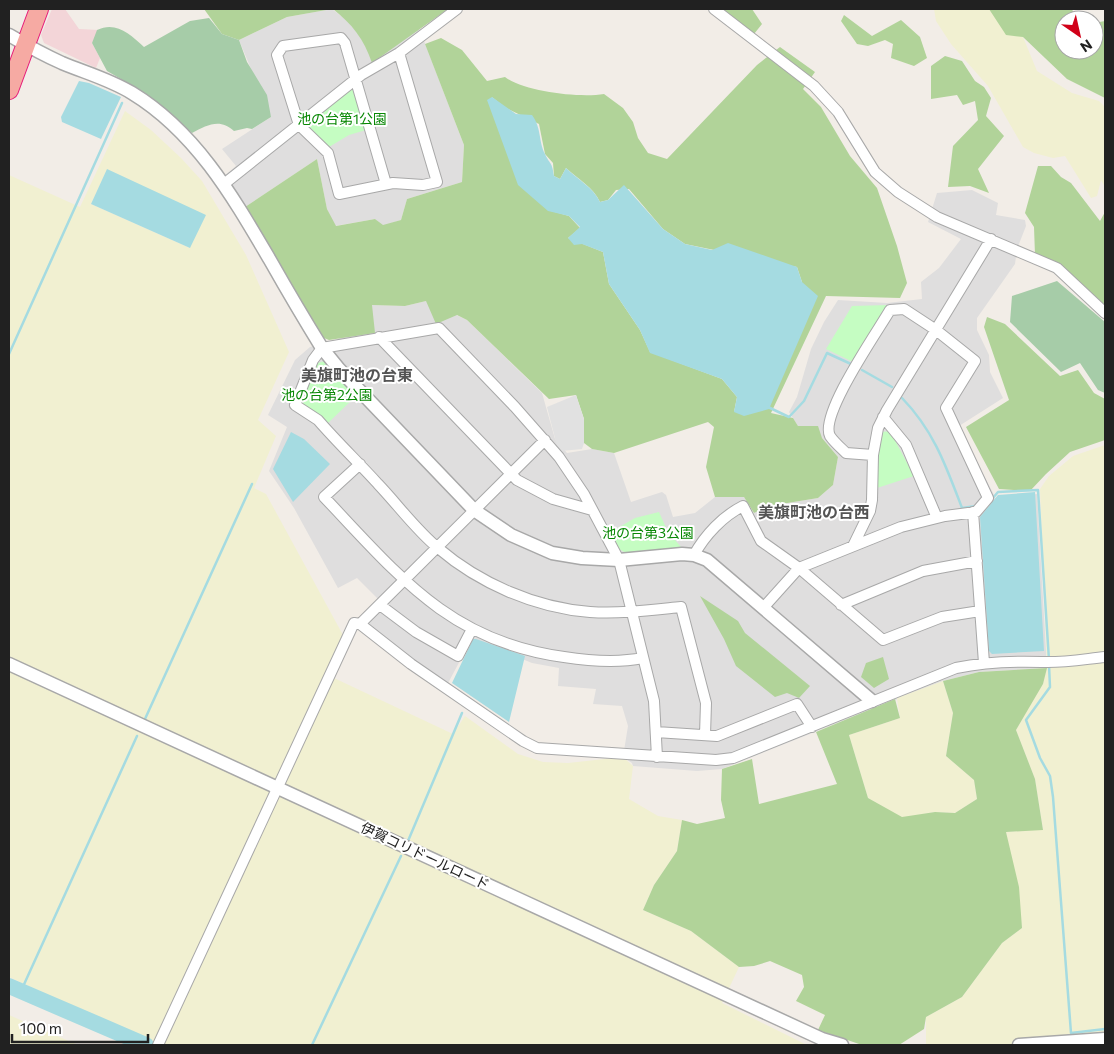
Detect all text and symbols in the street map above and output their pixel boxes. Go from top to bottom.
north arrow [1054,10,1104,60]
text: N [1077,36,1096,56]
park label: 池の台第1公園 [297,110,387,127]
district label: 美旗町池の台東 [301,365,413,384]
park label: 池の台第2公園 [281,386,373,403]
district label: 美旗町池の台西 [758,502,870,521]
park label: 池の台第3公園 [602,524,694,541]
street label: 伊賀コリドールロード [358,818,492,893]
scale bar [12,1012,149,1044]
text: 100 m [20,1019,62,1037]

